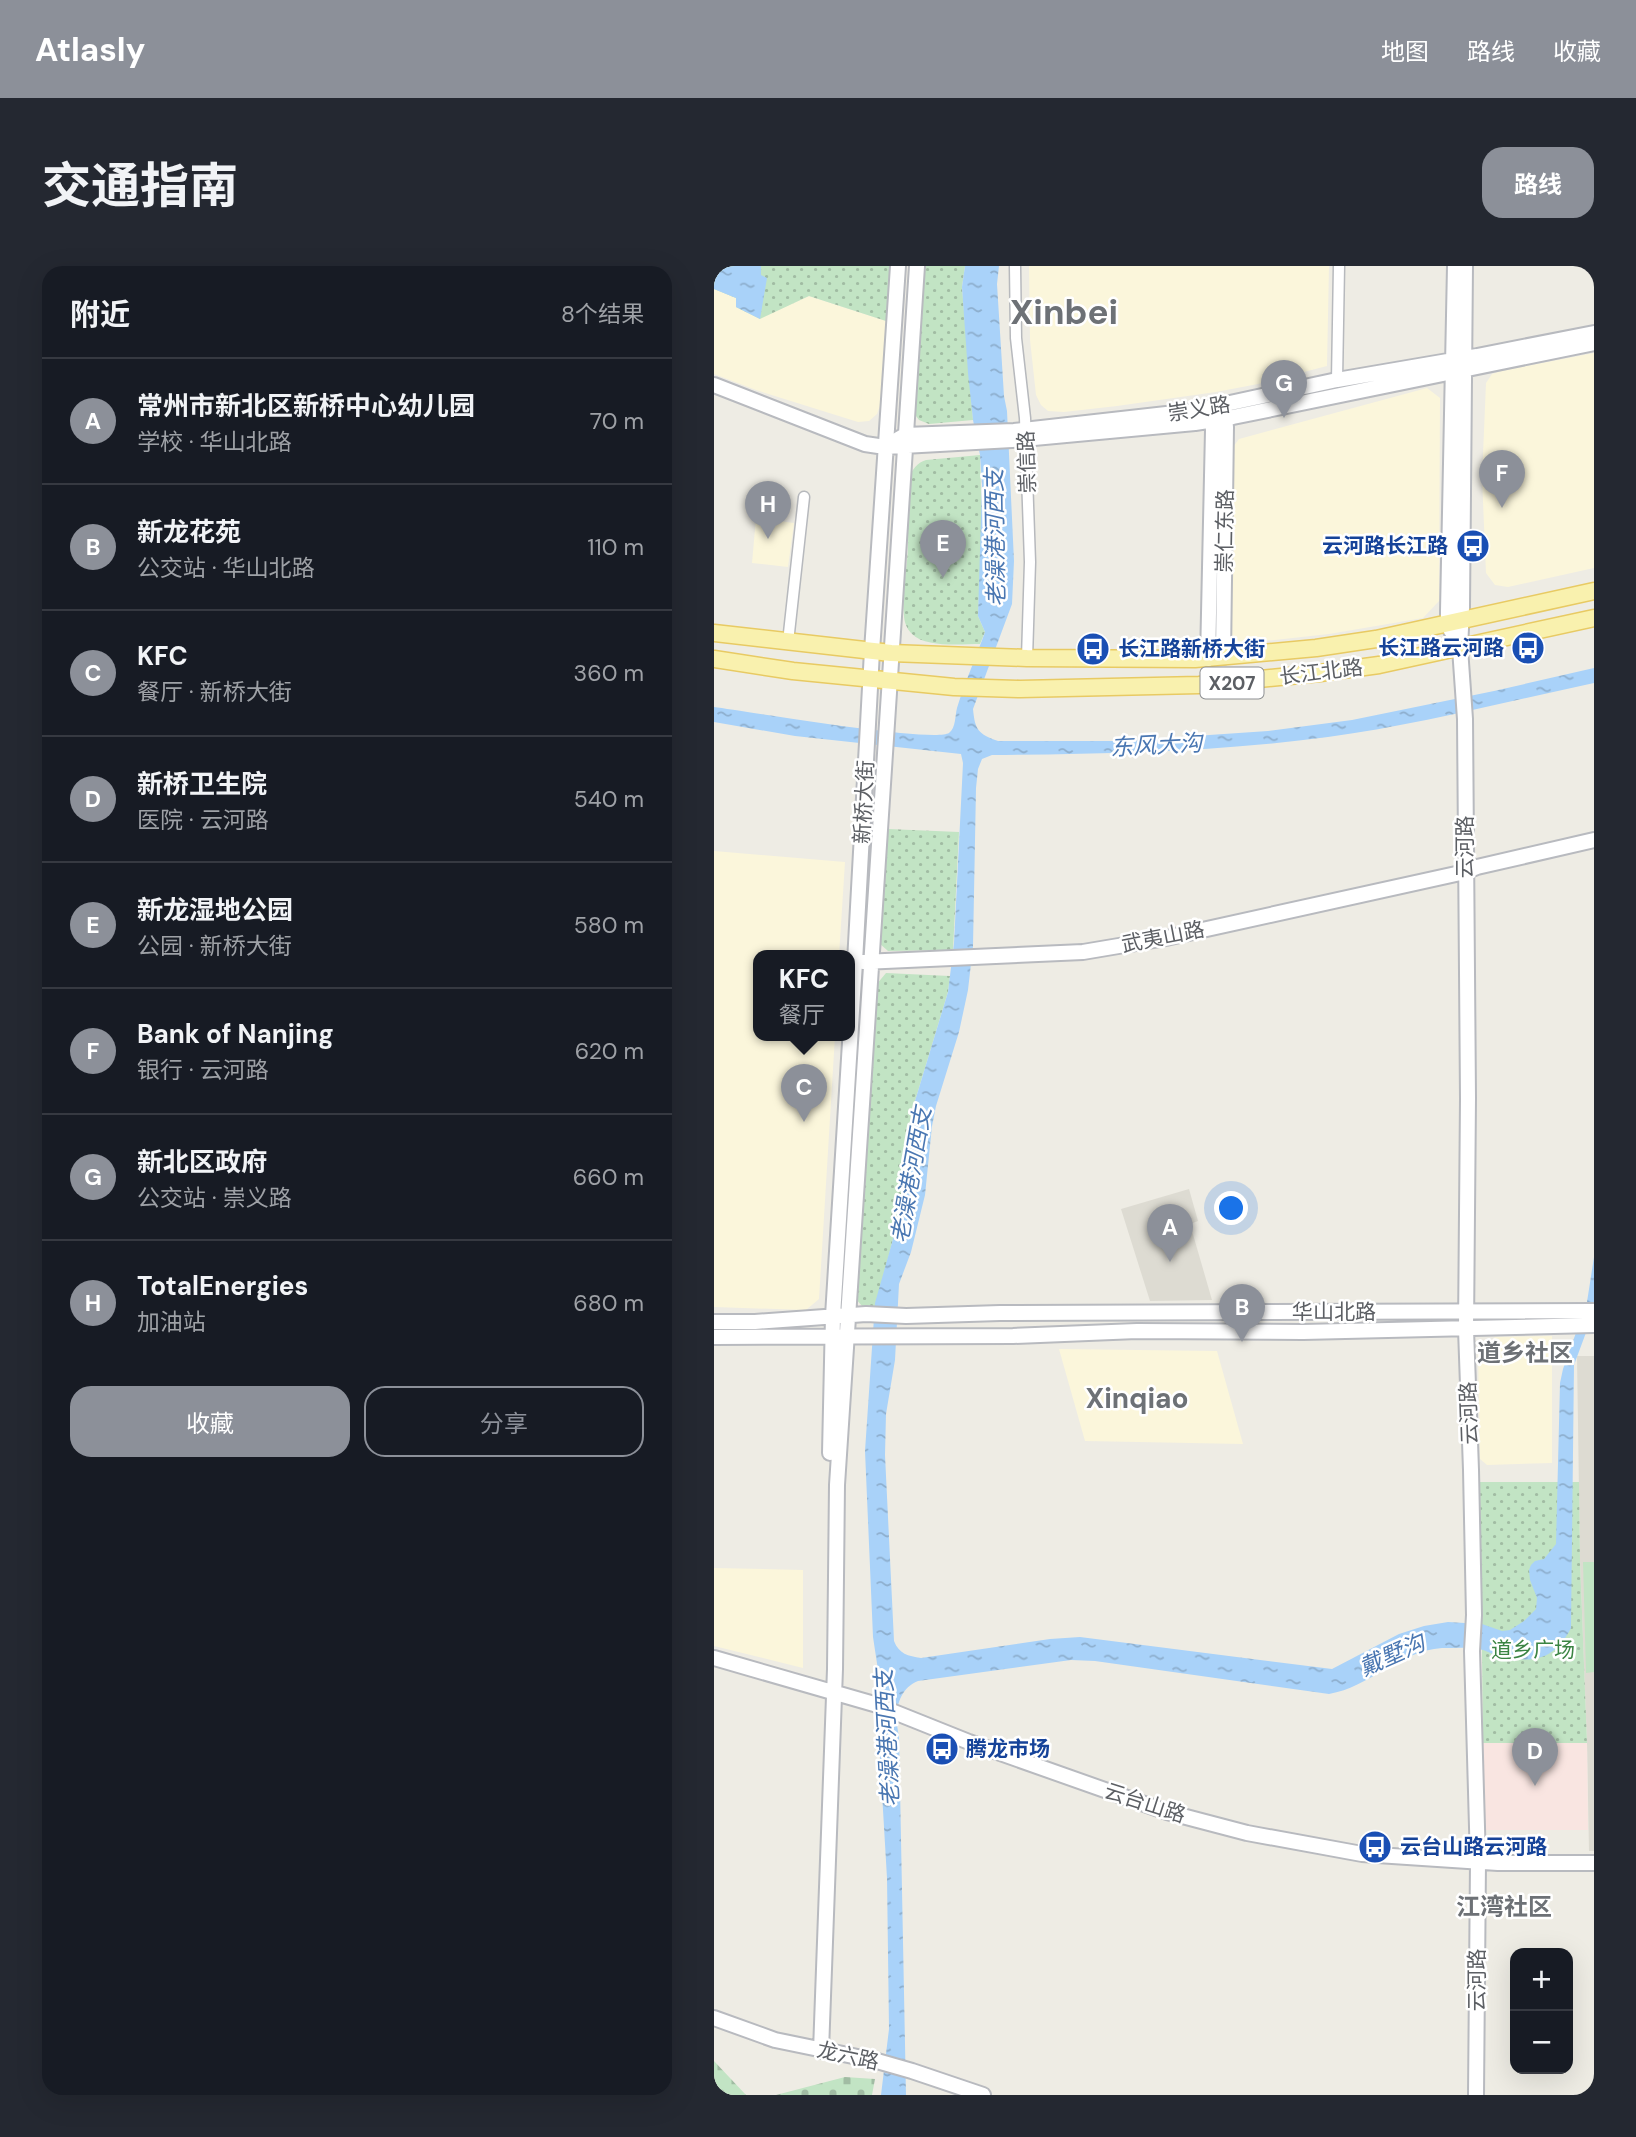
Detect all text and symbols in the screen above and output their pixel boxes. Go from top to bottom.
text: Atlasly [35,28,145,71]
text: 地图 [1381,36,1429,67]
text: 路线 [1467,36,1515,67]
text: 收藏 [1553,36,1601,67]
button: 路线 [1482,147,1594,218]
text: 交通指南 [42,154,238,218]
district label: Xinbei [1010,289,1118,335]
text: 附近 [70,295,130,334]
text: 8个结果 [561,299,644,329]
pin: G [1261,360,1307,418]
text: 常州市新北区新桥中心幼儿园 [137,389,475,423]
street label: 崇义路 [1166,390,1232,428]
text: A [85,406,101,436]
text: 70 m [590,406,644,436]
text: 学校 · 华山北路 [137,427,292,457]
street label: 崇信路 [1012,430,1042,494]
pin: F [1479,450,1525,508]
water label: 老澡港河西支 [979,466,1011,607]
pin: H [745,481,791,539]
street label: 崇仁东路 [1210,489,1240,573]
text: 新龙花苑 [137,515,241,549]
pin: E [920,520,966,578]
bus stop icon: 云河路长江路 [1454,527,1492,565]
text: B [86,532,100,562]
text: 110 m [587,532,644,562]
place label: 云河路长江路 [1322,532,1448,560]
text: 公交站 · 华山北路 [137,553,315,583]
bus stop icon: 长江路云河路 [1509,629,1547,667]
bus stop icon: 长江路新桥大街 [1074,630,1112,668]
place label: 长江路云河路 [1378,634,1504,662]
place label: 长江路新桥大街 [1118,635,1265,663]
text: KFC [137,639,188,673]
street label: 长江北路 [1278,653,1364,691]
text: C [85,658,101,688]
text: 360 m [574,658,644,688]
road number: X207 [1200,668,1264,698]
text: 餐厅 · 新桥大街 [137,677,292,707]
water label: 东风大沟 [1109,727,1206,762]
street label: 新桥大街 [848,759,880,845]
text: 新桥卫生院 [137,767,267,801]
text: D [85,784,101,814]
text: 540 m [574,784,644,814]
text: 医院 · 云河路 [137,805,269,835]
street label: 云河路 [1451,816,1479,879]
text: 新龙湿地公园 [137,893,293,927]
text: E [86,910,100,940]
text: 580 m [574,910,644,940]
street label: 武夷山路 [1119,915,1207,959]
text: 公园 · 新桥大街 [137,931,292,961]
popup [753,950,855,1041]
text: KFC [779,962,829,996]
text: 餐厅 [779,1000,825,1030]
text: Bank of Nanjing [137,1017,334,1051]
text: F [87,1036,99,1066]
text: 620 m [575,1036,644,1066]
text: 银行 · 云河路 [137,1055,269,1085]
pin: C [781,1064,827,1122]
water label: 老澡港河西支 [884,1101,938,1246]
text: 新北区政府 [137,1145,267,1179]
text: G [84,1162,102,1192]
text: 660 m [573,1162,644,1192]
text: 公交站 · 崇义路 [137,1183,292,1213]
your location [1214,1191,1248,1225]
pin: A [1147,1204,1193,1262]
text: TotalEnergies [137,1269,308,1303]
pin: B [1219,1284,1265,1342]
text: H [85,1288,101,1318]
text: 680 m [573,1288,644,1318]
street label: 华山北路 [1292,1298,1376,1326]
text: 加油站 [137,1307,206,1337]
district label: 道乡社区 [1477,1337,1573,1368]
district label: Xinqiao [1085,1380,1189,1417]
street label: 云河路 [1454,1381,1484,1445]
button: 收藏 [70,1386,350,1457]
button: 分享 [364,1386,644,1457]
water label: 戴墅沟 [1354,1626,1432,1683]
park label: 道乡广场 [1491,1636,1575,1664]
water label: 老澡港河西支 [868,1665,906,1808]
pin: D [1512,1728,1558,1786]
bus stop icon: 腾龙市场 [923,1730,961,1768]
place label: 腾龙市场 [966,1735,1050,1763]
street label: 云台山路 [1101,1777,1189,1829]
bus stop icon: 云台山路云河路 [1356,1828,1394,1866]
place label: 云台山路云河路 [1400,1833,1547,1861]
district label: 江湾社区 [1456,1891,1552,1922]
map controls [1510,1948,1573,2074]
button: + [1510,1948,1573,2011]
street label: 云河路 [1463,1949,1491,2012]
button: − [1510,2011,1573,2074]
street label: 龙六路 [814,2036,882,2076]

